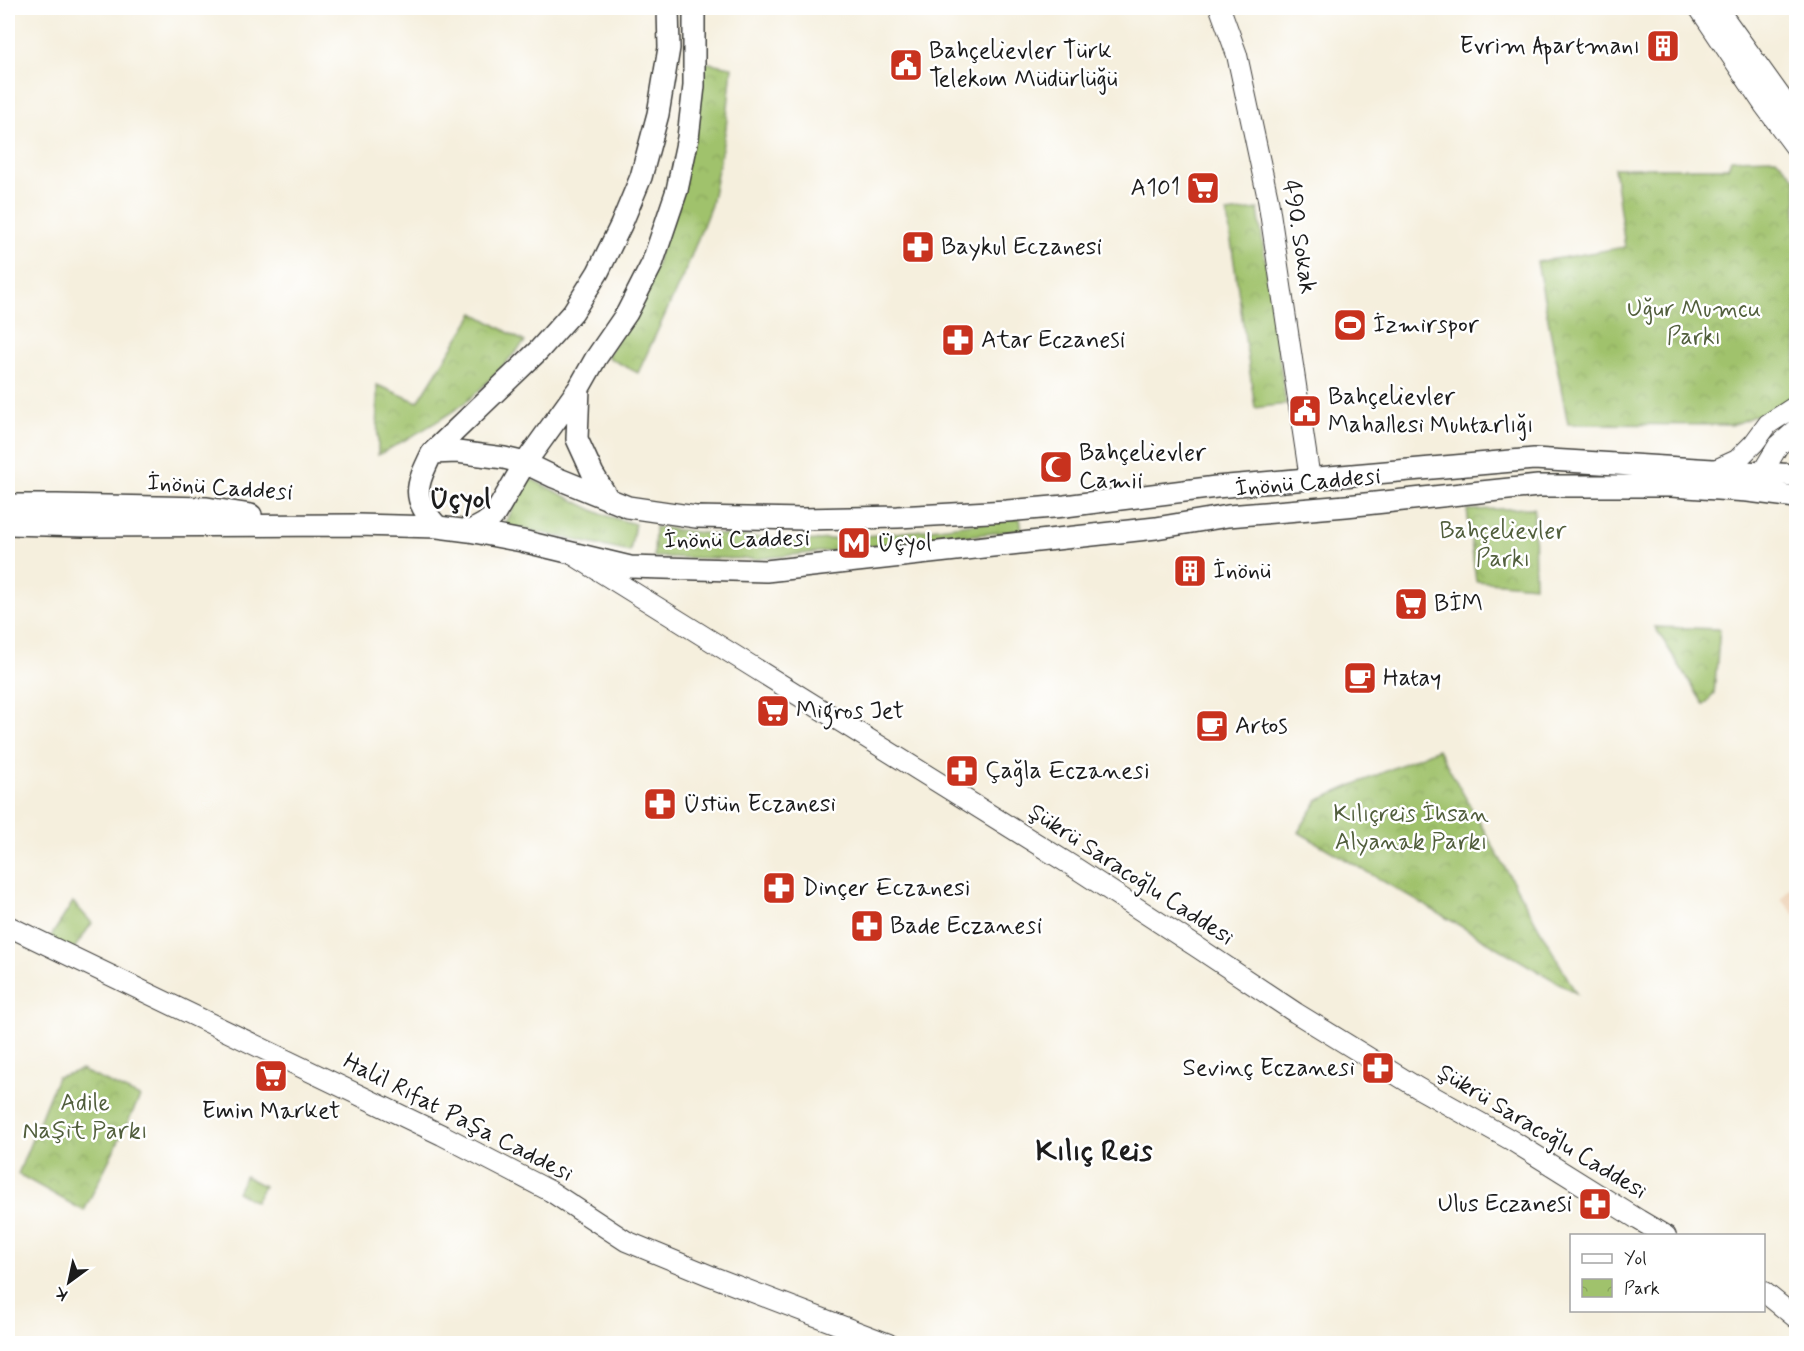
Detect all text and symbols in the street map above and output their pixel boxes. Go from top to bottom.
building icon: Evrim Apartmanı [1645,28,1681,64]
place label: Evrim Apartmanı [1459,31,1640,65]
place label: Bahçelievler Türk Telekom Müdürlüğü [929,36,1118,95]
public building icon: Bahçelievler Türk Telekom Müdürlüğü [888,47,924,83]
supermarket icon: A101 [1185,170,1221,206]
place label: A101 [1131,173,1180,204]
street label: 490. Sokak [1275,178,1323,296]
pharmacy icon: Baykul Eczanesi [900,229,936,265]
place label: Baykul Eczanesi [941,232,1102,263]
park label: Uğur Mumcu Parkı [1627,294,1761,353]
sports icon: İzmirspor [1332,307,1368,343]
place label: İzmirspor [1373,310,1480,341]
pharmacy icon: Atar Eczanesi [940,322,976,358]
place label: Atar Eczanesi [981,325,1125,356]
place label: Bahçelievler Mahallesi Muhtarlığı [1328,382,1534,441]
public building icon: Bahçelievler Mahallesi Muhtarlığı [1287,393,1323,429]
place label: Bahçelievler Camii [1079,438,1207,497]
mosque icon: Bahçelievler Camii [1038,449,1074,485]
street label: İnönü Caddesi [1234,461,1382,505]
street label: İnönü Caddesi [146,467,294,509]
district label: Üçyol [429,482,491,517]
park label: Bahçelievler Parkı [1439,516,1567,575]
street label: İnönü Caddesi [664,523,810,557]
metro station icon: Üçyol [836,525,872,561]
place label: Üçyol [877,528,932,559]
building icon: İnönü [1172,553,1208,589]
place label: İnönü [1213,556,1271,587]
supermarket icon: BİM [1393,586,1429,622]
place label: BİM [1434,589,1483,620]
cafe icon: Hatay [1342,660,1378,696]
place label: Hatay [1383,663,1441,694]
supermarket icon: Migros Jet [755,693,791,729]
place label: Migros Jet [796,696,904,730]
cafe icon: Artos [1194,708,1230,744]
place label: Artos [1235,711,1288,742]
pharmacy icon: Çağla Eczanesi [944,753,980,789]
place label: Çağla Eczanesi [985,756,1150,787]
pharmacy icon: Üstün Eczanesi [642,786,678,822]
place label: Üstün Eczanesi [683,789,836,820]
street label: Şükrü Saracoğlu Caddesi [1022,797,1240,953]
park label: Kılıçreis İhsan Alyanak Parkı [1333,799,1489,858]
pharmacy icon: Dinçer Eczanesi [761,870,797,906]
place label: Dinçer Eczanesi [802,873,970,904]
pharmacy icon: Bade Eczanesi [849,908,885,944]
place label: Bade Eczanesi [890,911,1042,942]
street label: Halil Rıfat Paşa Caddesi [338,1046,578,1190]
pharmacy icon: Sevinç Eczanesi [1360,1050,1396,1086]
place label: Sevinç Eczanesi [1182,1053,1355,1084]
street label: Şükrü Saracoğlu Caddesi [1431,1057,1653,1207]
supermarket icon: Emin Market [253,1058,289,1094]
park label: Adile Naşit Parkı [23,1088,147,1147]
place label: Emin Market [202,1096,340,1127]
district label: Kılıç Reis [1036,1132,1153,1171]
pharmacy icon: Ulus Eczanesi [1577,1186,1613,1222]
place label: Ulus Eczanesi [1438,1189,1572,1220]
legend [1570,1234,1765,1312]
text: Yol [1624,1247,1647,1271]
north arrow [39,1252,99,1312]
text: Park [1624,1277,1660,1301]
text: K [51,1281,72,1305]

